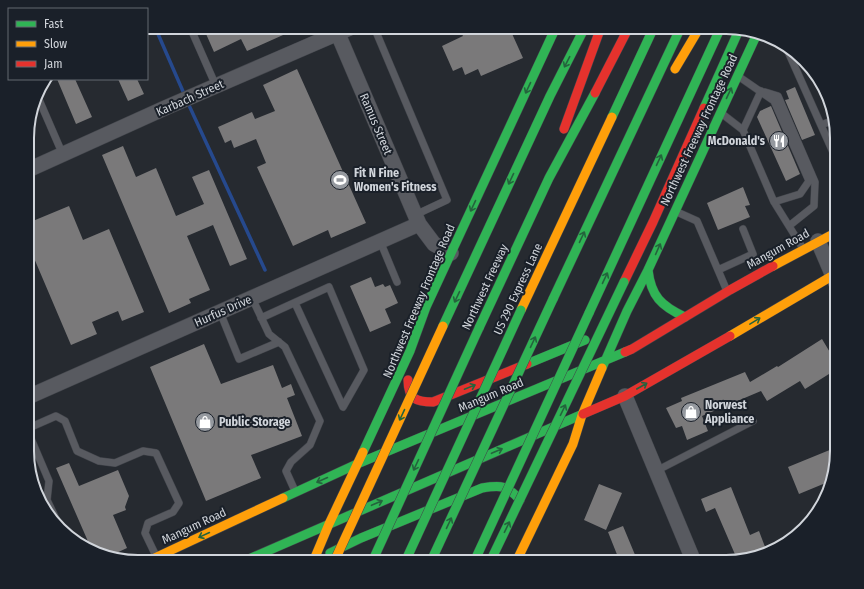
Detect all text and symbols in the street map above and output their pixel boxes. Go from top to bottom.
legend [8,8,148,80]
text: Fast [44,17,63,31]
text: Slow [44,37,67,51]
street label: Northwest Freeway Frontage Road [658,52,740,208]
one-way arrow [563,56,570,68]
text: Jam [44,57,62,71]
street label: Karbach Street [154,77,226,119]
one-way arrow [523,82,531,94]
one-way arrow [726,87,733,99]
street label: Ramus Street [357,91,395,157]
restaurant icon: McDonald's [768,130,790,152]
place label: McDonald's [708,134,766,148]
one-way arrow [656,154,664,166]
place label: Fit N Fine Women's Fitness [354,166,437,194]
sports icon: Fit N Fine Women's Fitness [329,169,351,191]
one-way arrow [507,173,514,185]
one-way arrow [469,200,476,212]
street label: Northwest Freeway Frontage Road [380,222,458,380]
street label: Mangum Road [744,226,812,272]
one-way arrow [579,231,586,243]
street label: Northwest Freeway [459,241,511,332]
street label: US 290 Express Lane [491,241,545,337]
one-way arrow [655,244,662,256]
one-way arrow [602,272,609,284]
one-way arrow [453,291,460,303]
street label: Hurfus Drive [192,292,254,330]
one-way arrow [749,317,761,325]
one-way arrow [530,336,537,348]
street label: Mangum Road [456,375,526,415]
one-way arrow [636,382,648,390]
one-way arrow [463,383,475,390]
place label: Norwest Appliance [704,398,754,426]
shop icon: Norwest Appliance [680,401,702,423]
one-way arrow [560,404,567,416]
one-way arrow [398,409,405,421]
shop icon: Public Storage [194,411,216,433]
place label: Public Storage [219,415,290,429]
one-way arrow [490,447,502,454]
one-way arrow [412,459,419,471]
one-way arrow [316,477,328,484]
one-way arrow [371,498,383,506]
street label: Mangum Road [160,505,228,547]
one-way arrow [446,518,453,530]
one-way arrow [504,521,511,533]
one-way arrow [198,532,210,539]

